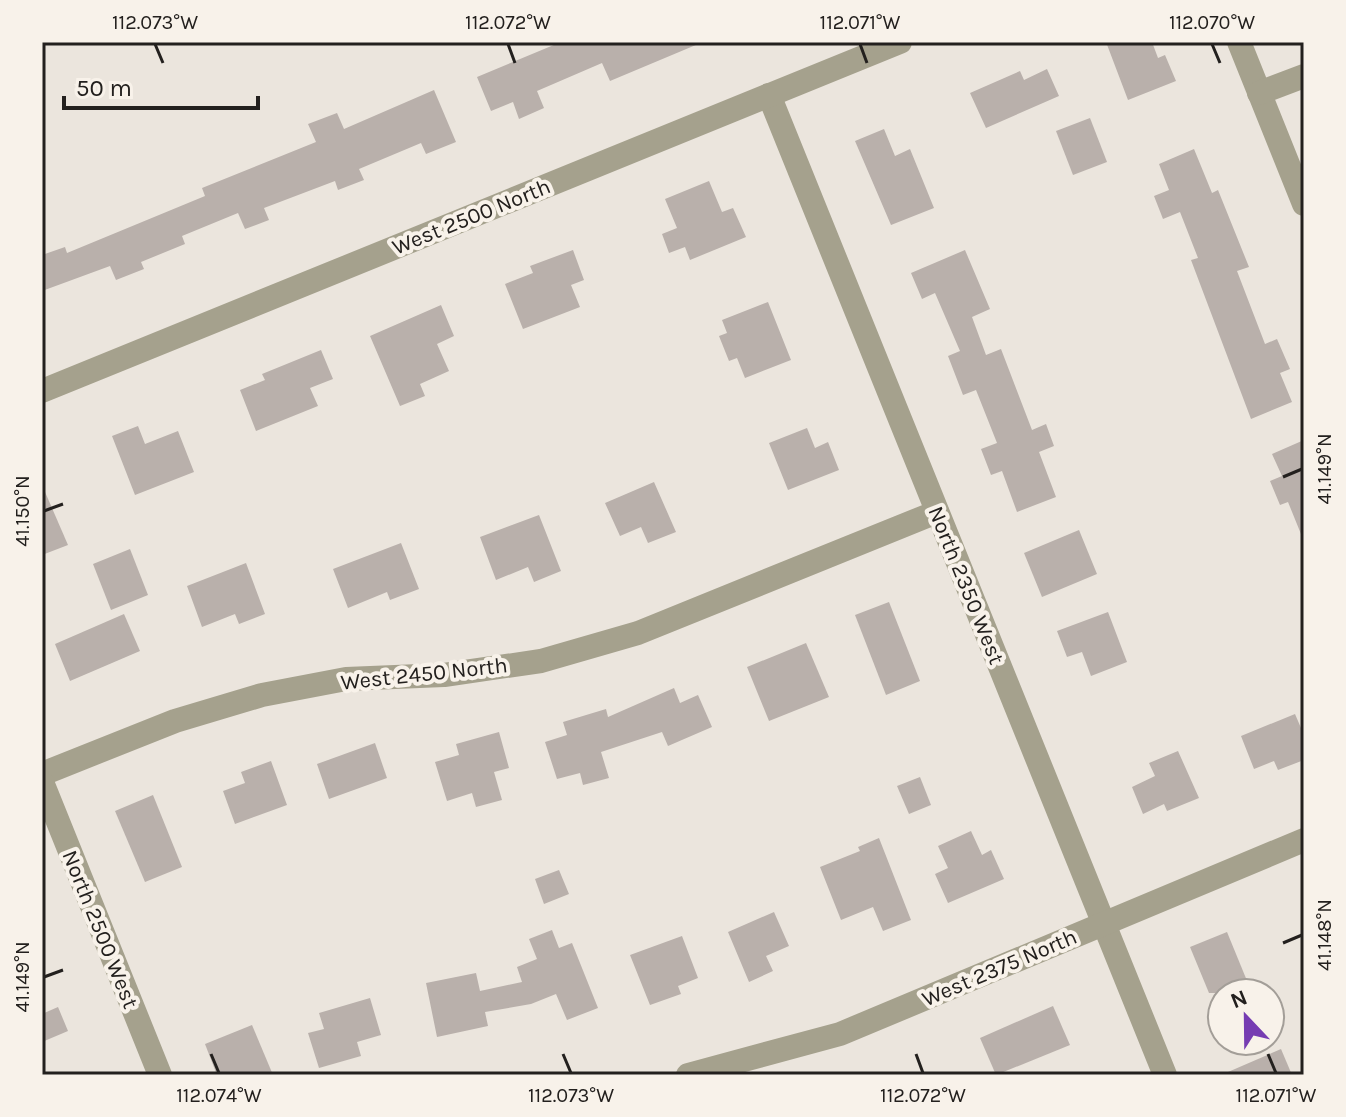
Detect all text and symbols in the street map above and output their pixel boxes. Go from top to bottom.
text: 112.073°W [112,11,198,34]
text: 112.072°W [465,11,551,34]
text: 112.071°W [820,11,901,34]
text: 112.070°W [1169,11,1255,34]
scale bar [64,60,258,110]
text: 50 m [76,74,132,102]
street label: West 2500 North [388,173,554,261]
text: 41.149°N [1313,433,1336,505]
text: 41.150°N [11,475,34,547]
street label: North 2350 West [922,502,1010,668]
street label: West 2450 North [339,652,509,696]
street label: North 2500 West [56,846,144,1012]
text: 41.148°N [1313,899,1336,971]
street label: West 2375 North [918,924,1081,1012]
text: 41.149°N [11,941,34,1013]
north arrow [1206,977,1286,1057]
text: N [1227,984,1251,1014]
text: 112.074°W [176,1084,262,1107]
text: 112.073°W [528,1084,614,1107]
text: 112.072°W [880,1084,966,1107]
text: 112.071°W [1236,1084,1317,1107]

